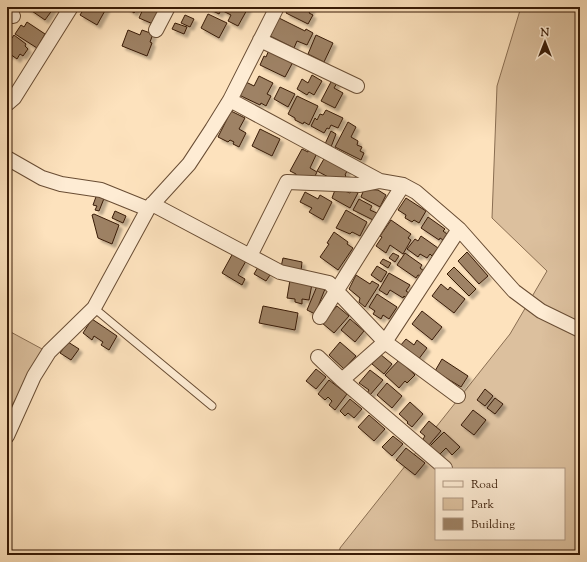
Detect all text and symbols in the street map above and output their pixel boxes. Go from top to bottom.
north arrow [525,22,565,62]
text: N [540,25,550,41]
legend [435,468,565,540]
text: Road [471,476,498,494]
text: Park [471,496,494,514]
text: Building [471,516,515,534]

